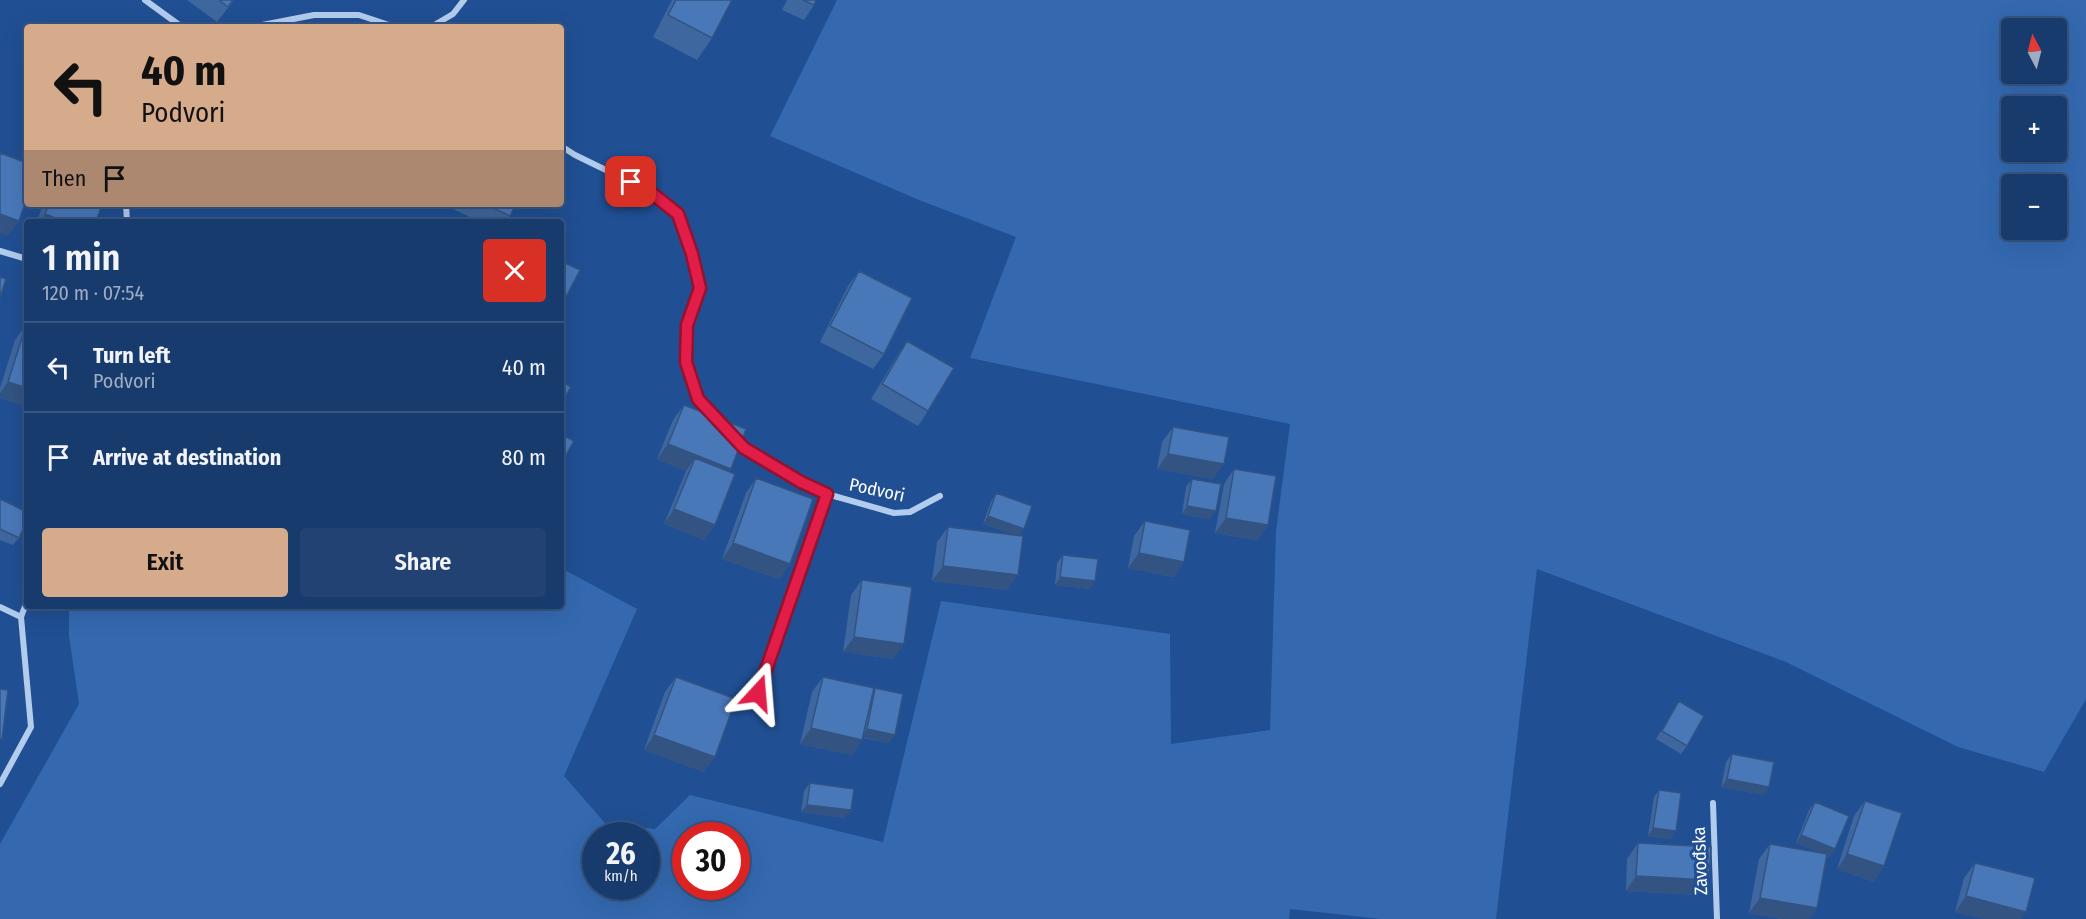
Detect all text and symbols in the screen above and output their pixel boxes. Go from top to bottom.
north arrow [2001,18,2067,84]
map controls [2001,18,2067,240]
text: 40 m [141,46,226,96]
icon: left [42,48,120,126]
button: + [2001,96,2067,162]
text: Podvori [141,97,225,129]
pin [605,156,656,207]
icon: arrive [98,162,131,195]
text: Then [42,165,86,192]
icon: arrive [614,165,647,198]
button: − [2001,174,2067,240]
text: 1 min [42,236,120,280]
button: close [483,239,546,302]
text: 120 m · 07:54 [42,281,144,305]
text: Turn left [93,342,171,369]
icon: left [42,351,75,384]
text: 40 m [502,354,546,381]
text: Podvori [93,369,155,393]
icon: arrive [42,441,75,474]
text: Arrive at destination [93,444,281,471]
text: 80 m [501,444,546,471]
street label: Podvori [847,473,907,507]
button: Exit [42,528,288,597]
button: Share [300,528,546,597]
position arrow [726,661,790,725]
speed limit sign: 30 [672,822,750,900]
street label: Zavođska [1688,826,1712,896]
text: 26 [606,836,636,872]
text: km/h [604,867,638,885]

